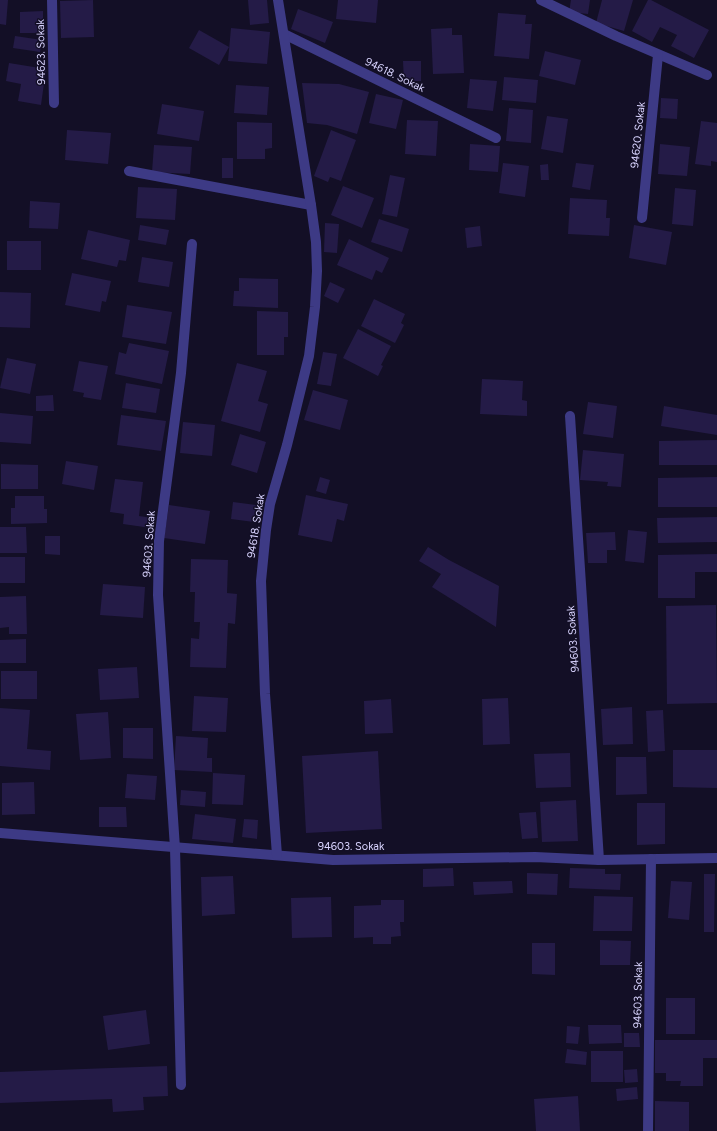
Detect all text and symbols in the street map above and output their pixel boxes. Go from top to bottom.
street label: 94623. Sokak [34,18,48,85]
street label: 94618. Sokak [363,55,428,95]
street label: 94620. Sokak [628,100,648,169]
street label: 94618. Sokak [245,492,268,559]
street label: 94603. Sokak [140,510,158,578]
street label: 94603. Sokak [564,605,582,673]
street label: 94603. Sokak [318,840,385,853]
street label: 94603. Sokak [631,961,645,1028]

